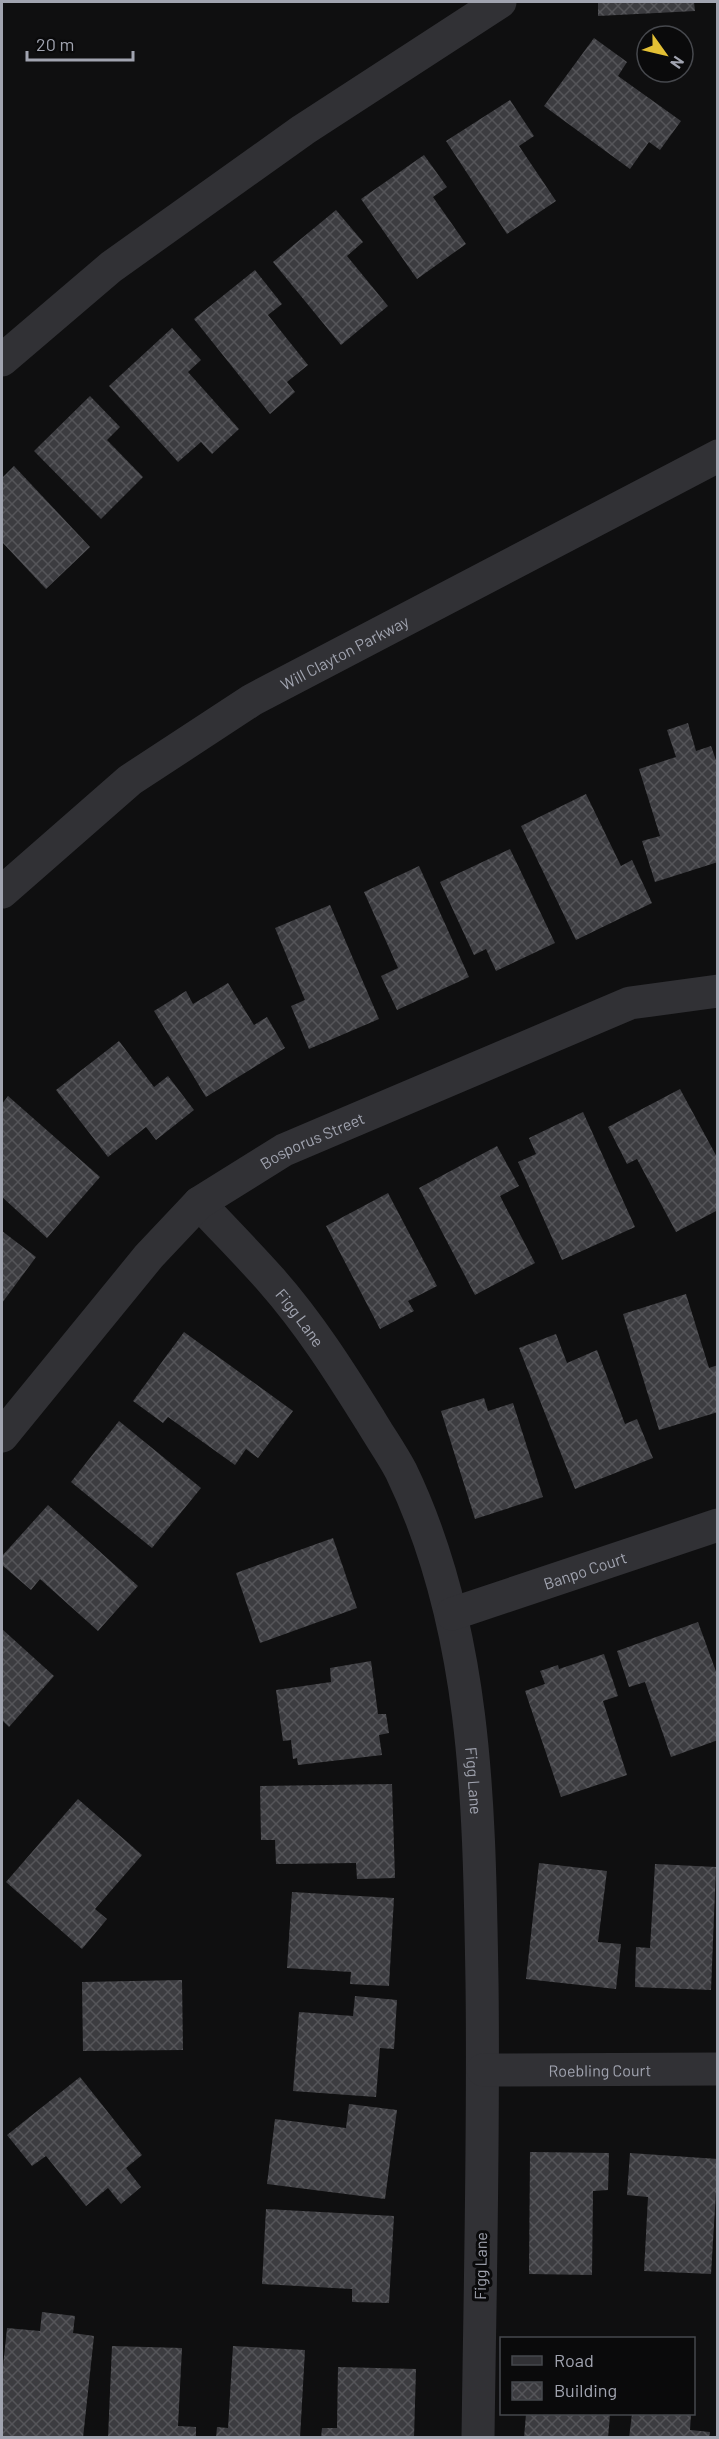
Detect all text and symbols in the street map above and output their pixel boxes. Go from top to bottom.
scale bar [27,24,134,62]
north arrow [635,24,695,84]
text: 20 m [36,33,74,55]
text: N [667,53,689,72]
street label: Will Clayton Parkway [277,610,412,693]
street label: Bosporus Street [256,1108,367,1172]
street label: Figg Lane [273,1284,329,1350]
street label: Banpo Court [541,1547,629,1592]
street label: Figg Lane [463,1746,487,1815]
street label: Roebling Court [549,2060,651,2079]
street label: Figg Lane [470,2232,490,2300]
legend [500,2337,695,2415]
text: Road [554,2349,594,2371]
text: Building [554,2379,617,2401]

